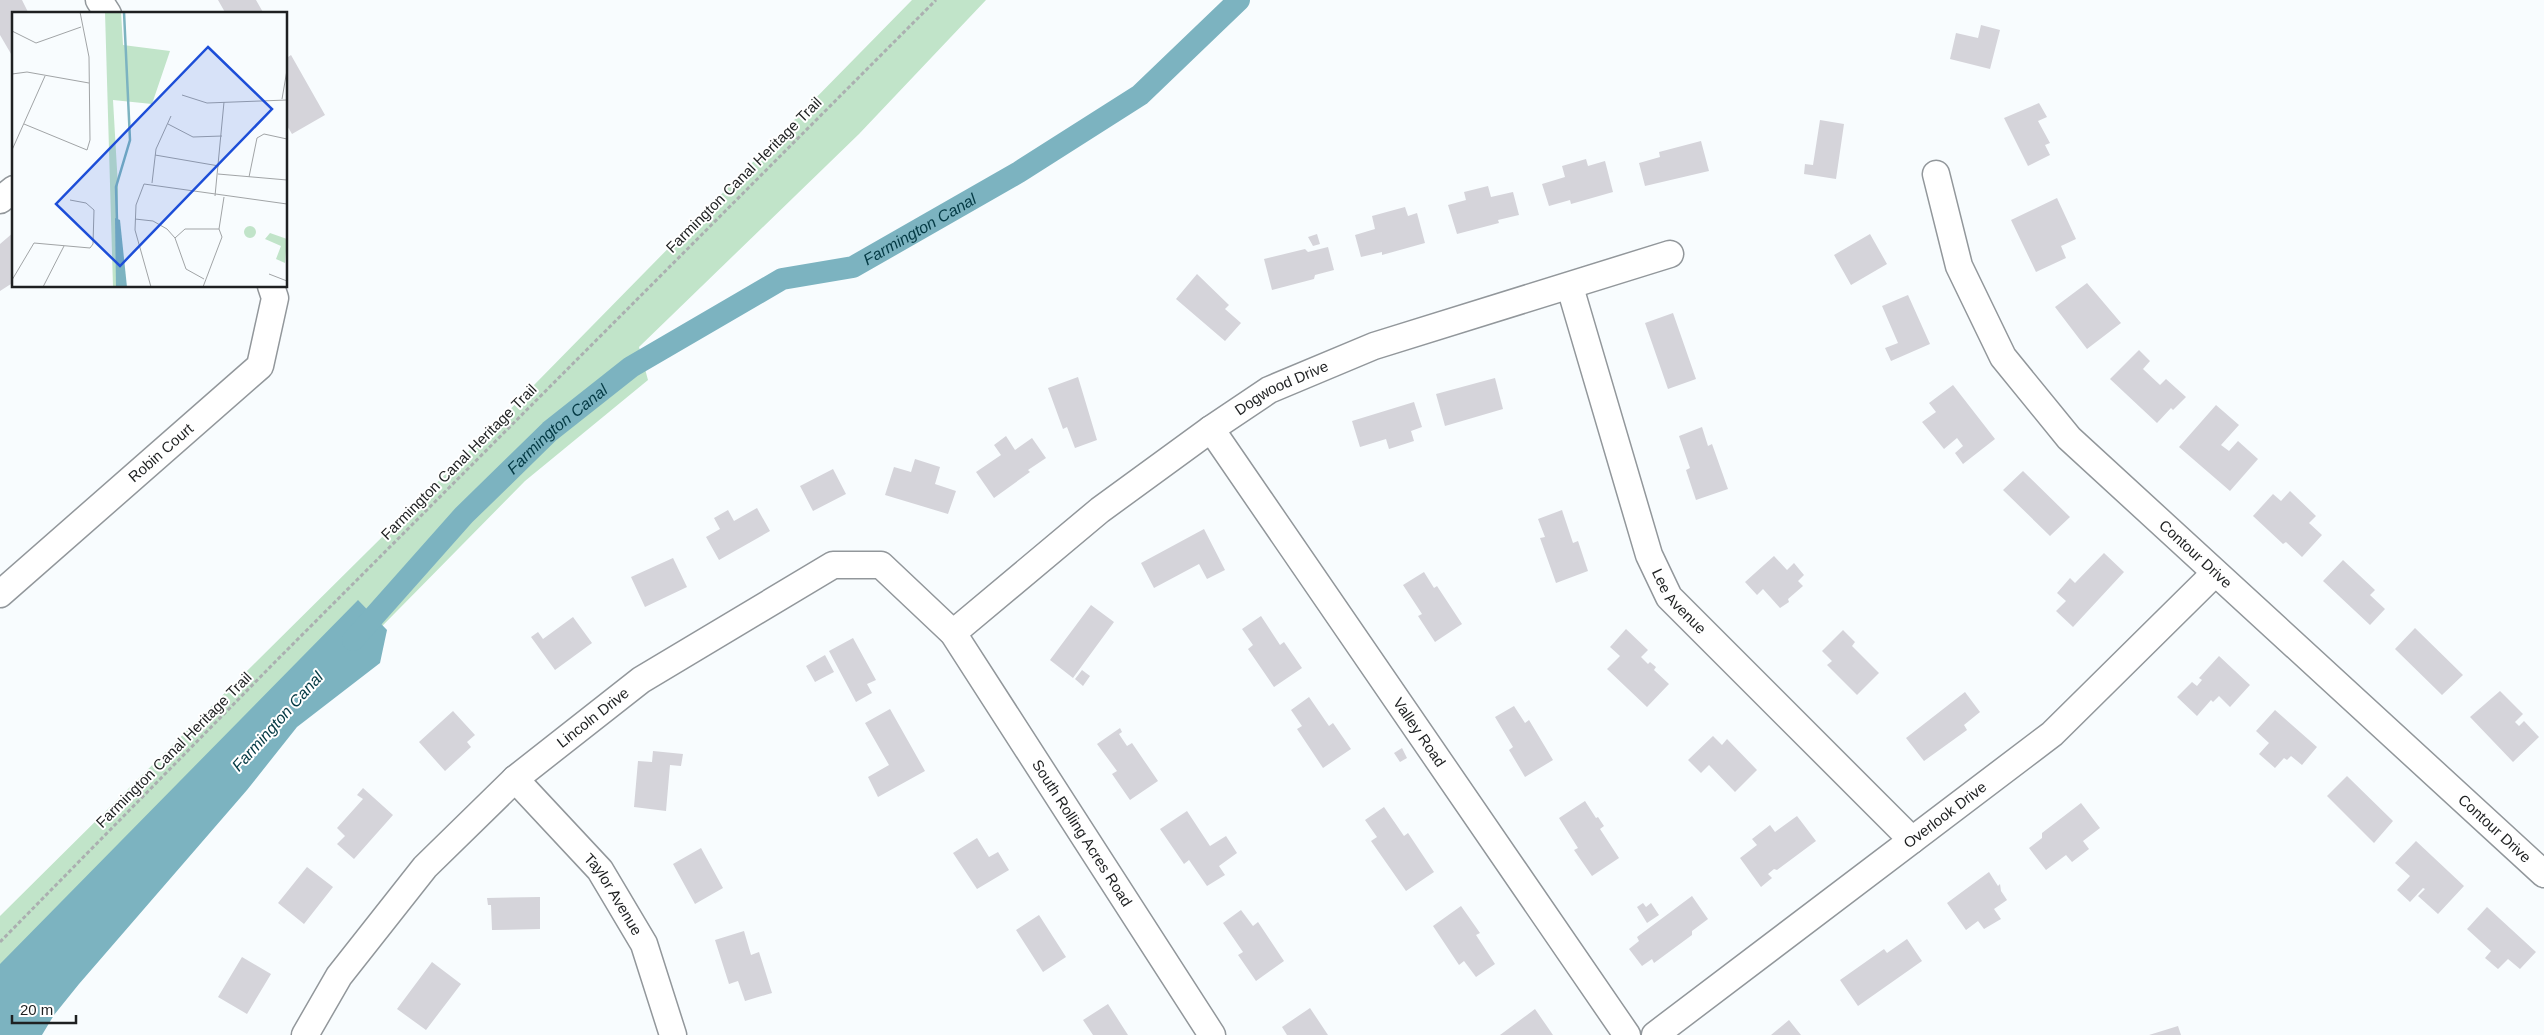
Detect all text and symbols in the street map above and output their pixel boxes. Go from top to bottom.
inset map [12,12,288,288]
street label: Farmington Canal Heritage Trail [662,93,825,256]
water label: Farmington Canal [860,190,980,268]
street label: Dogwood Drive [1231,357,1330,419]
street label: Farmington Canal Heritage Trail [377,380,540,543]
water label: Farmington Canal [504,381,611,477]
street label: Robin Court [125,419,197,485]
street label: Contour Drive [2156,516,2236,591]
street label: Lee Avenue [1649,566,1710,637]
street label: Farmington Canal Heritage Trail [92,668,255,831]
water label: Farmington Canal [229,668,327,774]
street label: Lincoln Drive [553,684,632,751]
street label: Valley Road [1390,694,1449,770]
street label: South Rolling Acres Road [1029,756,1136,909]
street label: Overlook Drive [1900,778,1989,851]
street label: Contour Drive [2455,791,2535,866]
street label: Taylor Avenue [581,850,646,938]
scale bar [12,992,76,1024]
text: 20 m [20,1001,53,1018]

